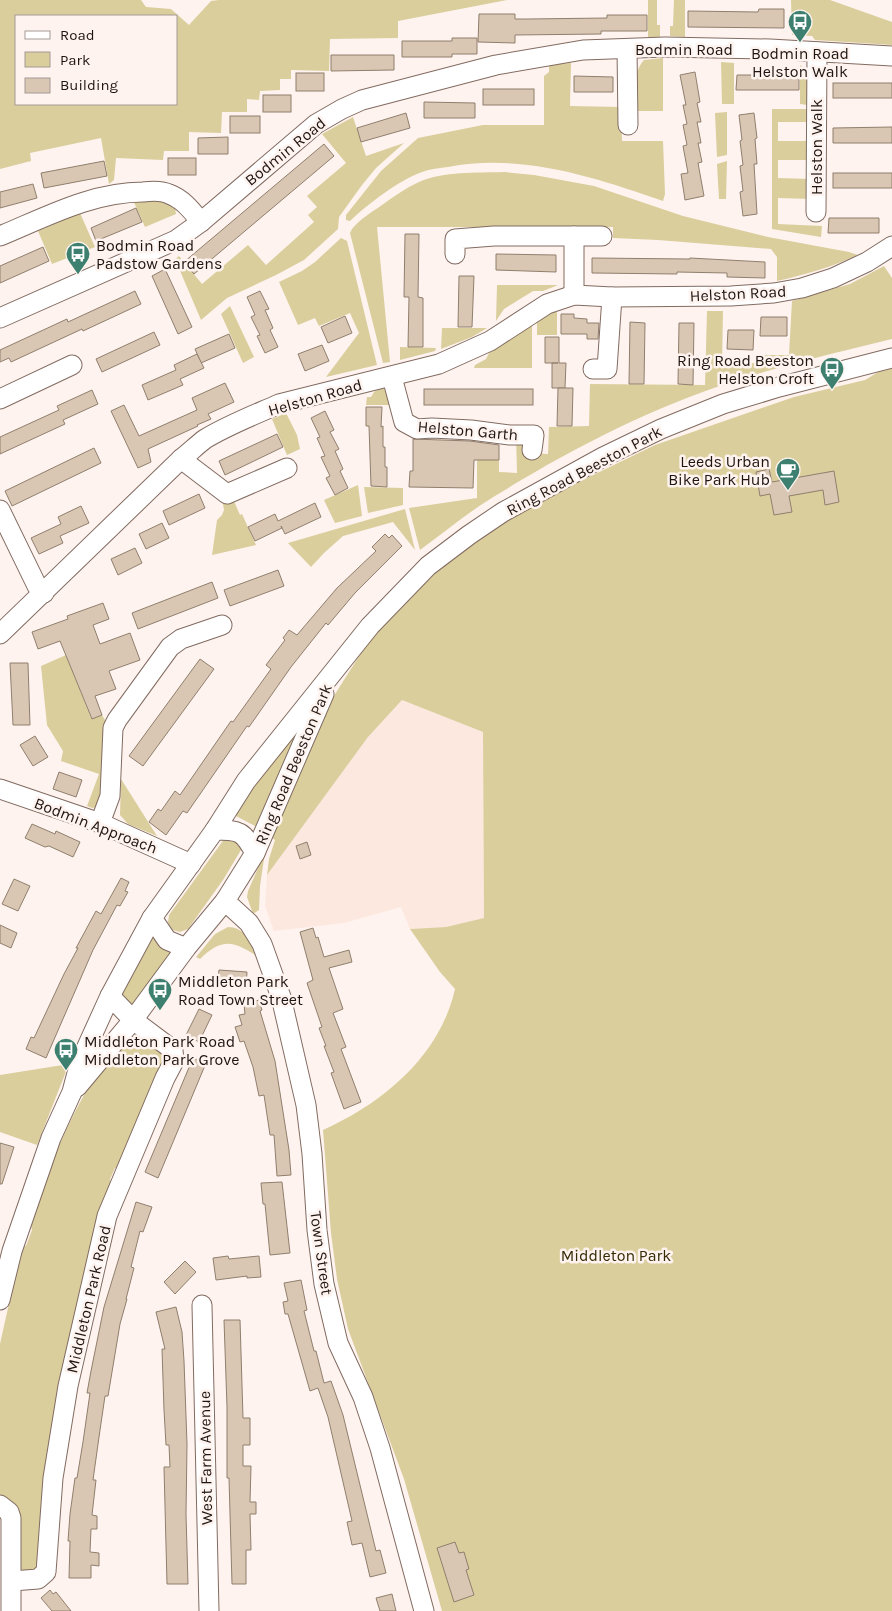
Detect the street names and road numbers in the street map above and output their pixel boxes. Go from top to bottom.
street label: Bodmin Road [635,40,733,59]
street label: Helston Walk [807,99,826,195]
street label: Bodmin Road [241,113,329,190]
street label: Helston Road [689,281,787,306]
street label: Helston Road [266,375,364,420]
street label: Helston Garth [417,417,519,444]
street label: Ring Road Beeston Park [503,421,665,519]
street label: Ring Road Beeston Park [251,681,336,848]
street label: Bodmin Approach [31,793,160,858]
street label: Town Street [306,1210,337,1296]
street label: Middleton Park Road [62,1223,115,1375]
street label: West Farm Avenue [195,1391,216,1525]

